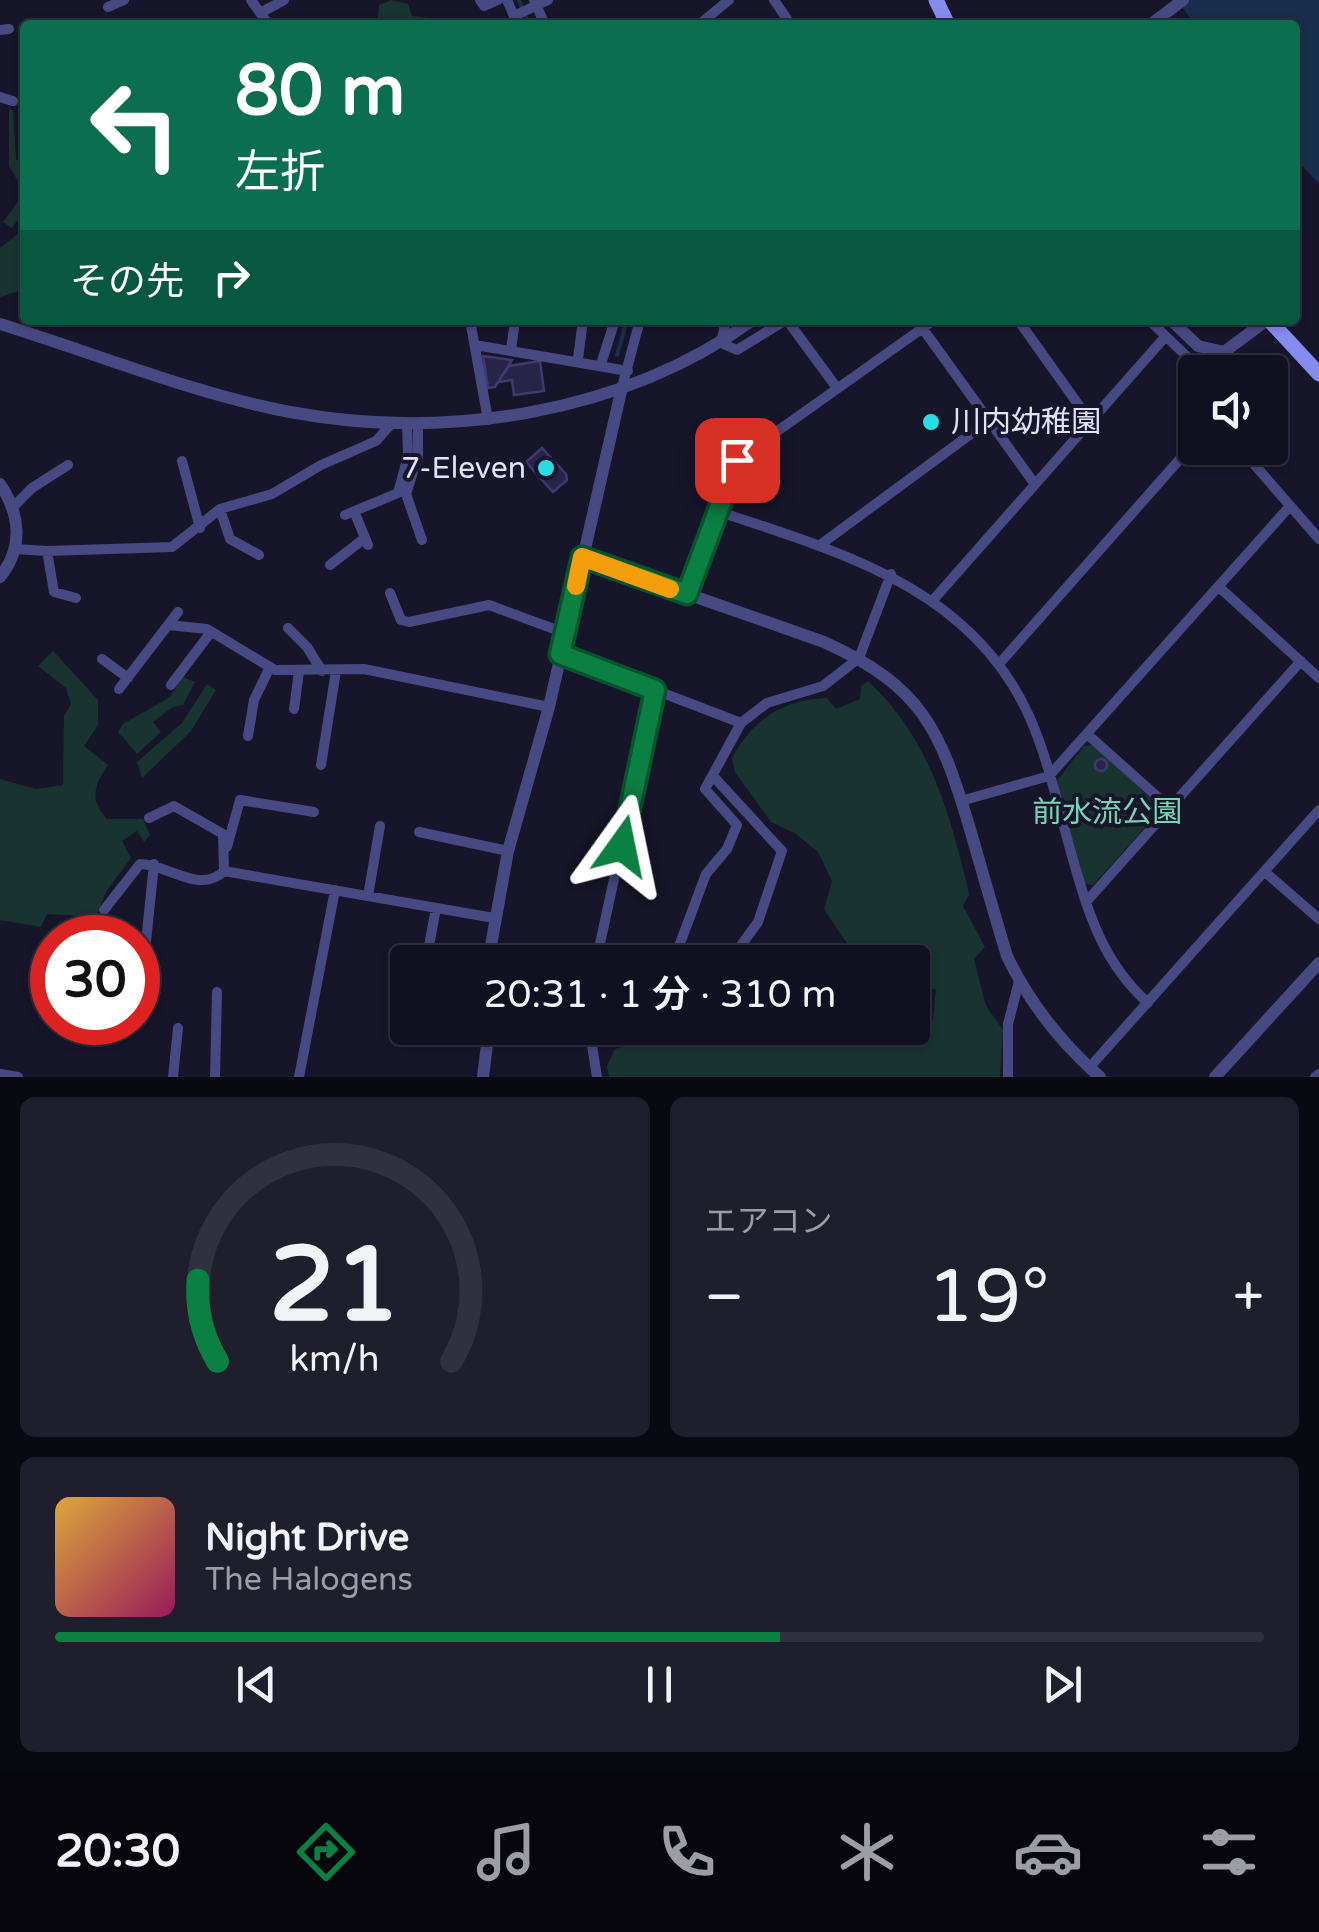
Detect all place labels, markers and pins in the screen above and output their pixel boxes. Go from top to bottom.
place label: 川内幼稚園 [951,404,1101,441]
marker: 川内幼稚園 [920,411,942,433]
pin [695,418,780,503]
place label: 7-Eleven [401,450,526,487]
marker: 7-Eleven [535,457,557,479]

